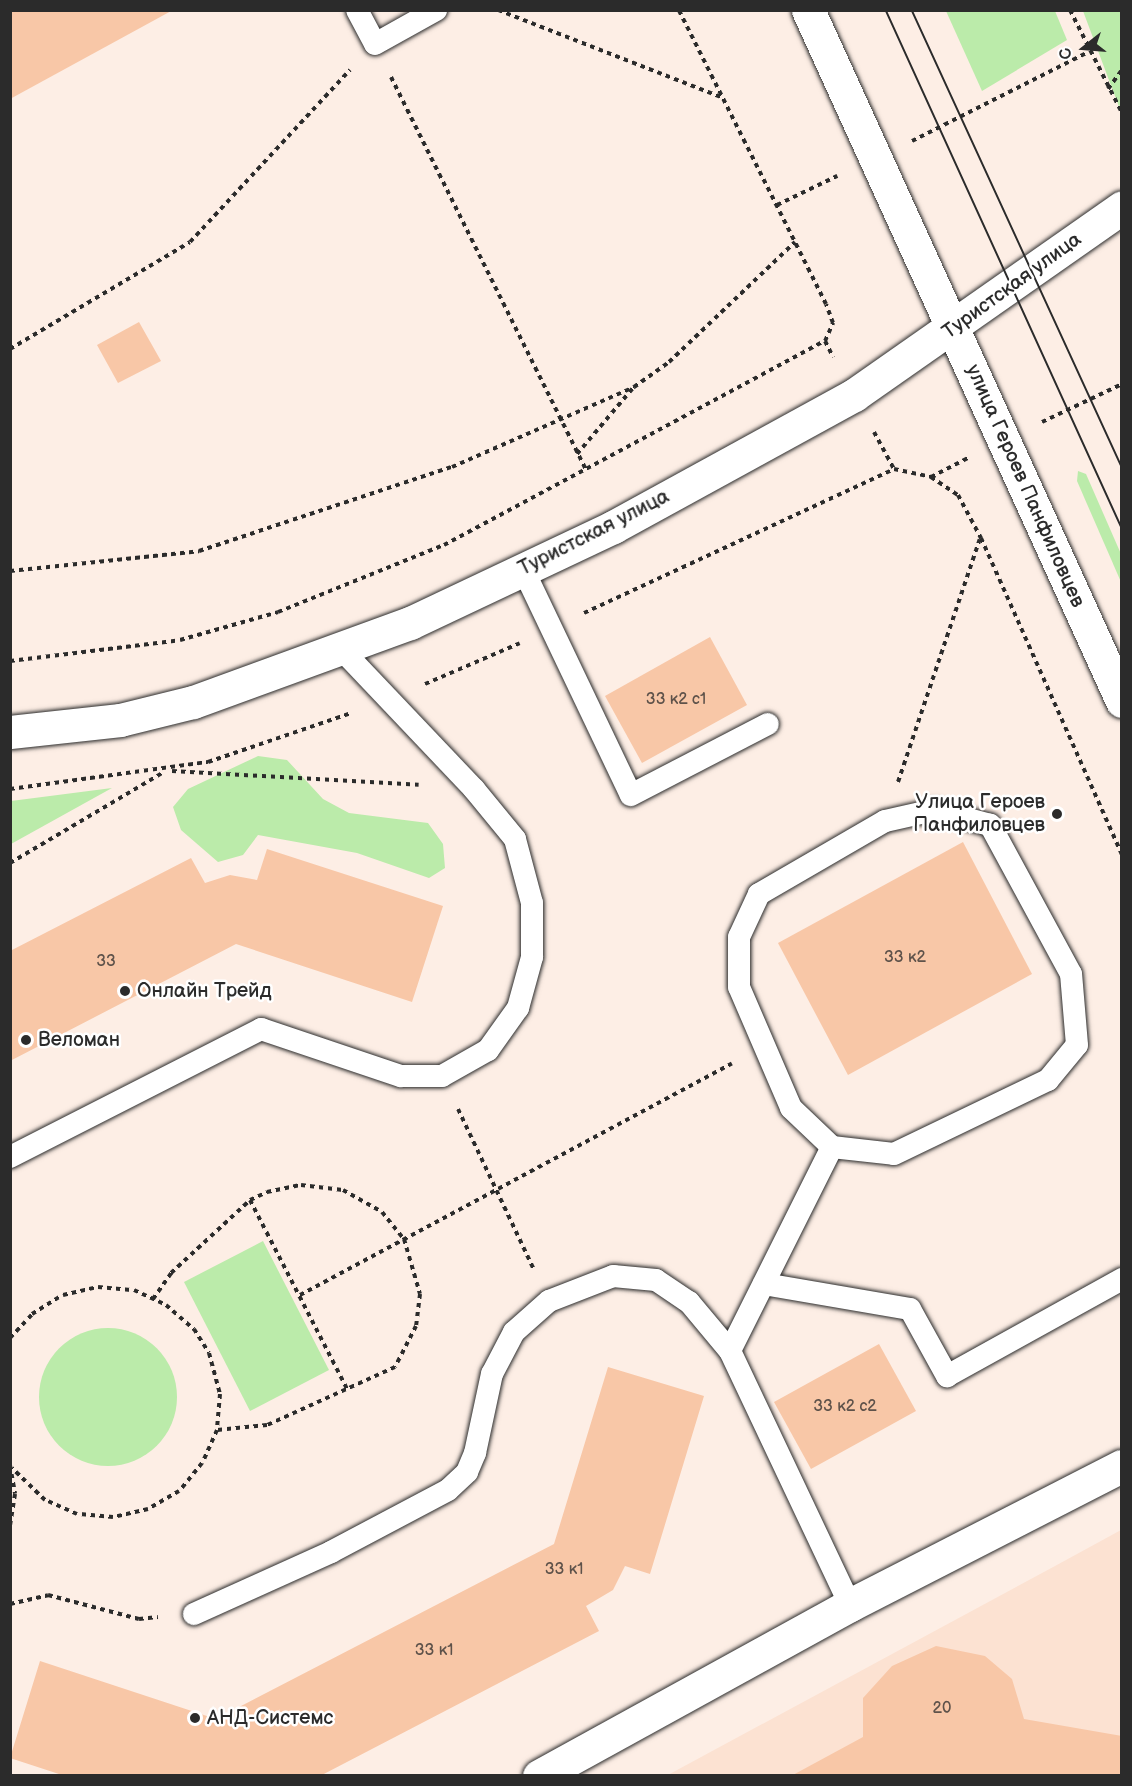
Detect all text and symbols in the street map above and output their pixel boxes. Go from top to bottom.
north arrow [1054,18,1114,78]
text: С [1056,45,1077,62]
street label: Туристская улица [938,228,1086,344]
street label: улица Героев Панфиловцев [960,361,1090,611]
street label: Туристская улица [515,485,673,581]
house number: 33 к2 с1 [646,690,706,710]
place label: Улица Героев Панфиловцев [913,790,1045,837]
marker: Улица Героев Панфиловцев [1050,807,1064,821]
house number: 33 к2 [884,948,926,968]
house number: 33 [96,952,116,972]
place label: Онлайн Трейд [137,979,272,1003]
marker: Онлайн Трейд [118,984,132,998]
place label: Веломан [38,1028,120,1052]
marker: Веломан [19,1033,33,1047]
house number: 33 к2 с2 [813,1397,877,1417]
house number: 33 к1 [545,1560,583,1580]
house number: 33 к1 [415,1641,453,1661]
house number: 20 [933,1699,951,1719]
place label: АНД-Системс [207,1706,333,1730]
marker: АНД-Системс [188,1711,202,1725]

